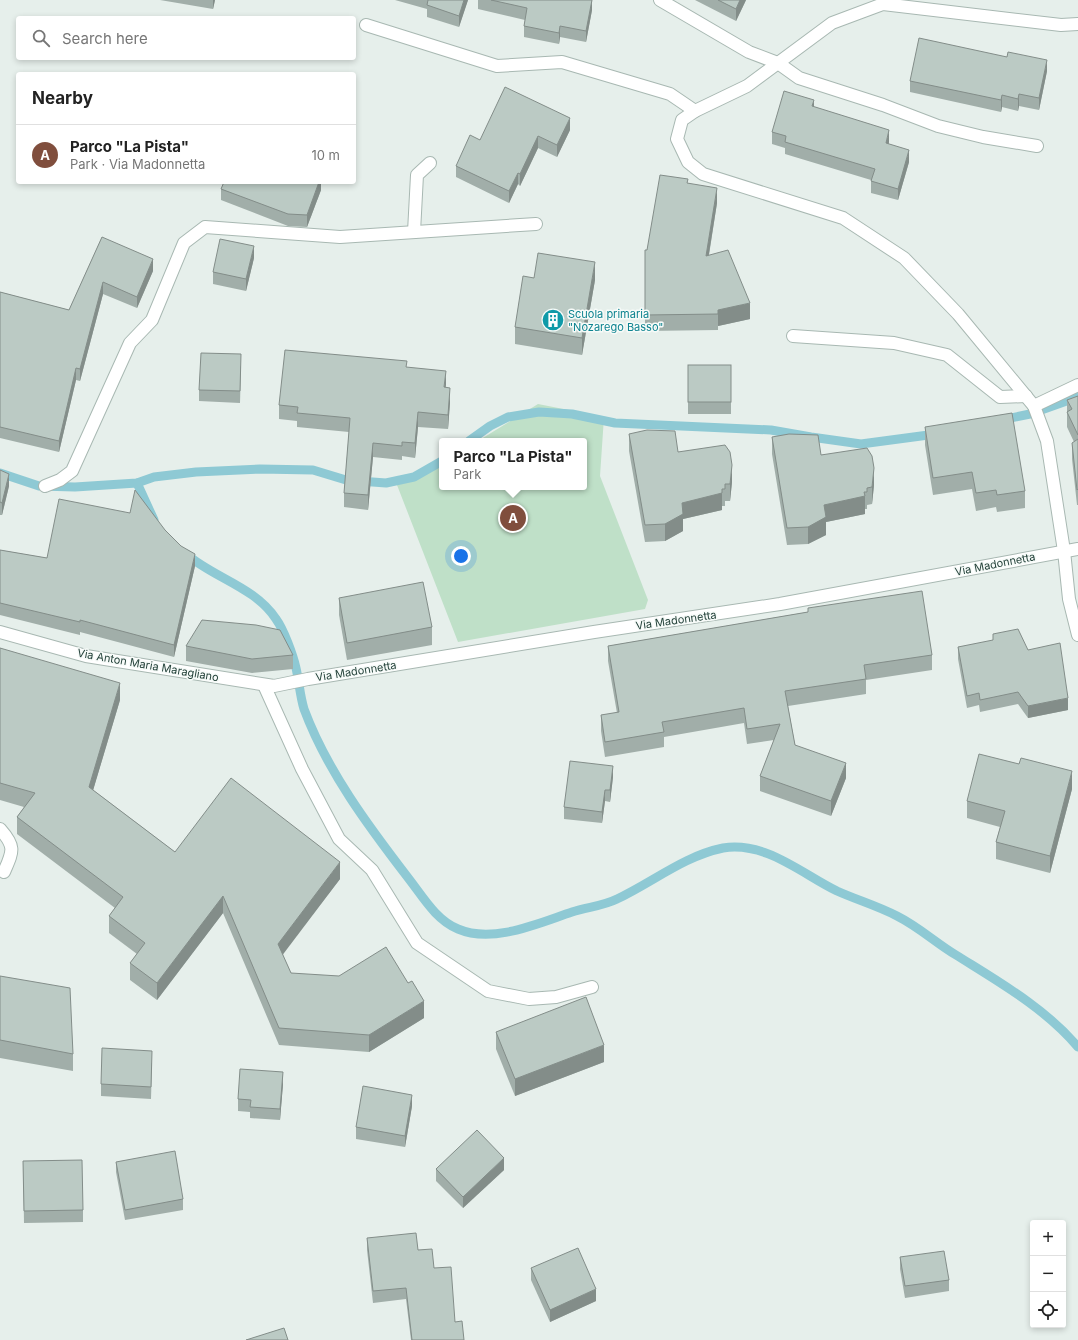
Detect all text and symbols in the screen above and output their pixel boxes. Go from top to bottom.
search box [16,16,356,60]
icon: search [30,27,52,49]
text: Search here [62,29,148,48]
text: Nearby [32,88,93,108]
text: Parco "La Pista" [70,137,189,156]
text: A [40,147,50,163]
text: 10 m [311,147,340,163]
text: Park · Via Madonnetta [70,156,205,172]
building icon: Scuola primaria "Nozarego Basso" [540,307,566,333]
place label: Scuola primaria "Nozarego Basso" [568,307,663,334]
popup [439,438,587,490]
text: Parco "La Pista" [454,447,573,466]
text: Park [454,466,481,482]
pin: A [500,503,526,533]
your location [451,546,471,566]
street label: Via Madonnetta [954,549,1036,579]
street label: Via Madonnetta [635,607,717,633]
street label: Via Anton Maria Maragliano [76,646,220,684]
street label: Via Madonnetta [315,658,397,684]
map controls [1030,1220,1066,1328]
button: + [1030,1220,1066,1256]
button: − [1030,1256,1066,1292]
button: locate [1030,1292,1066,1328]

